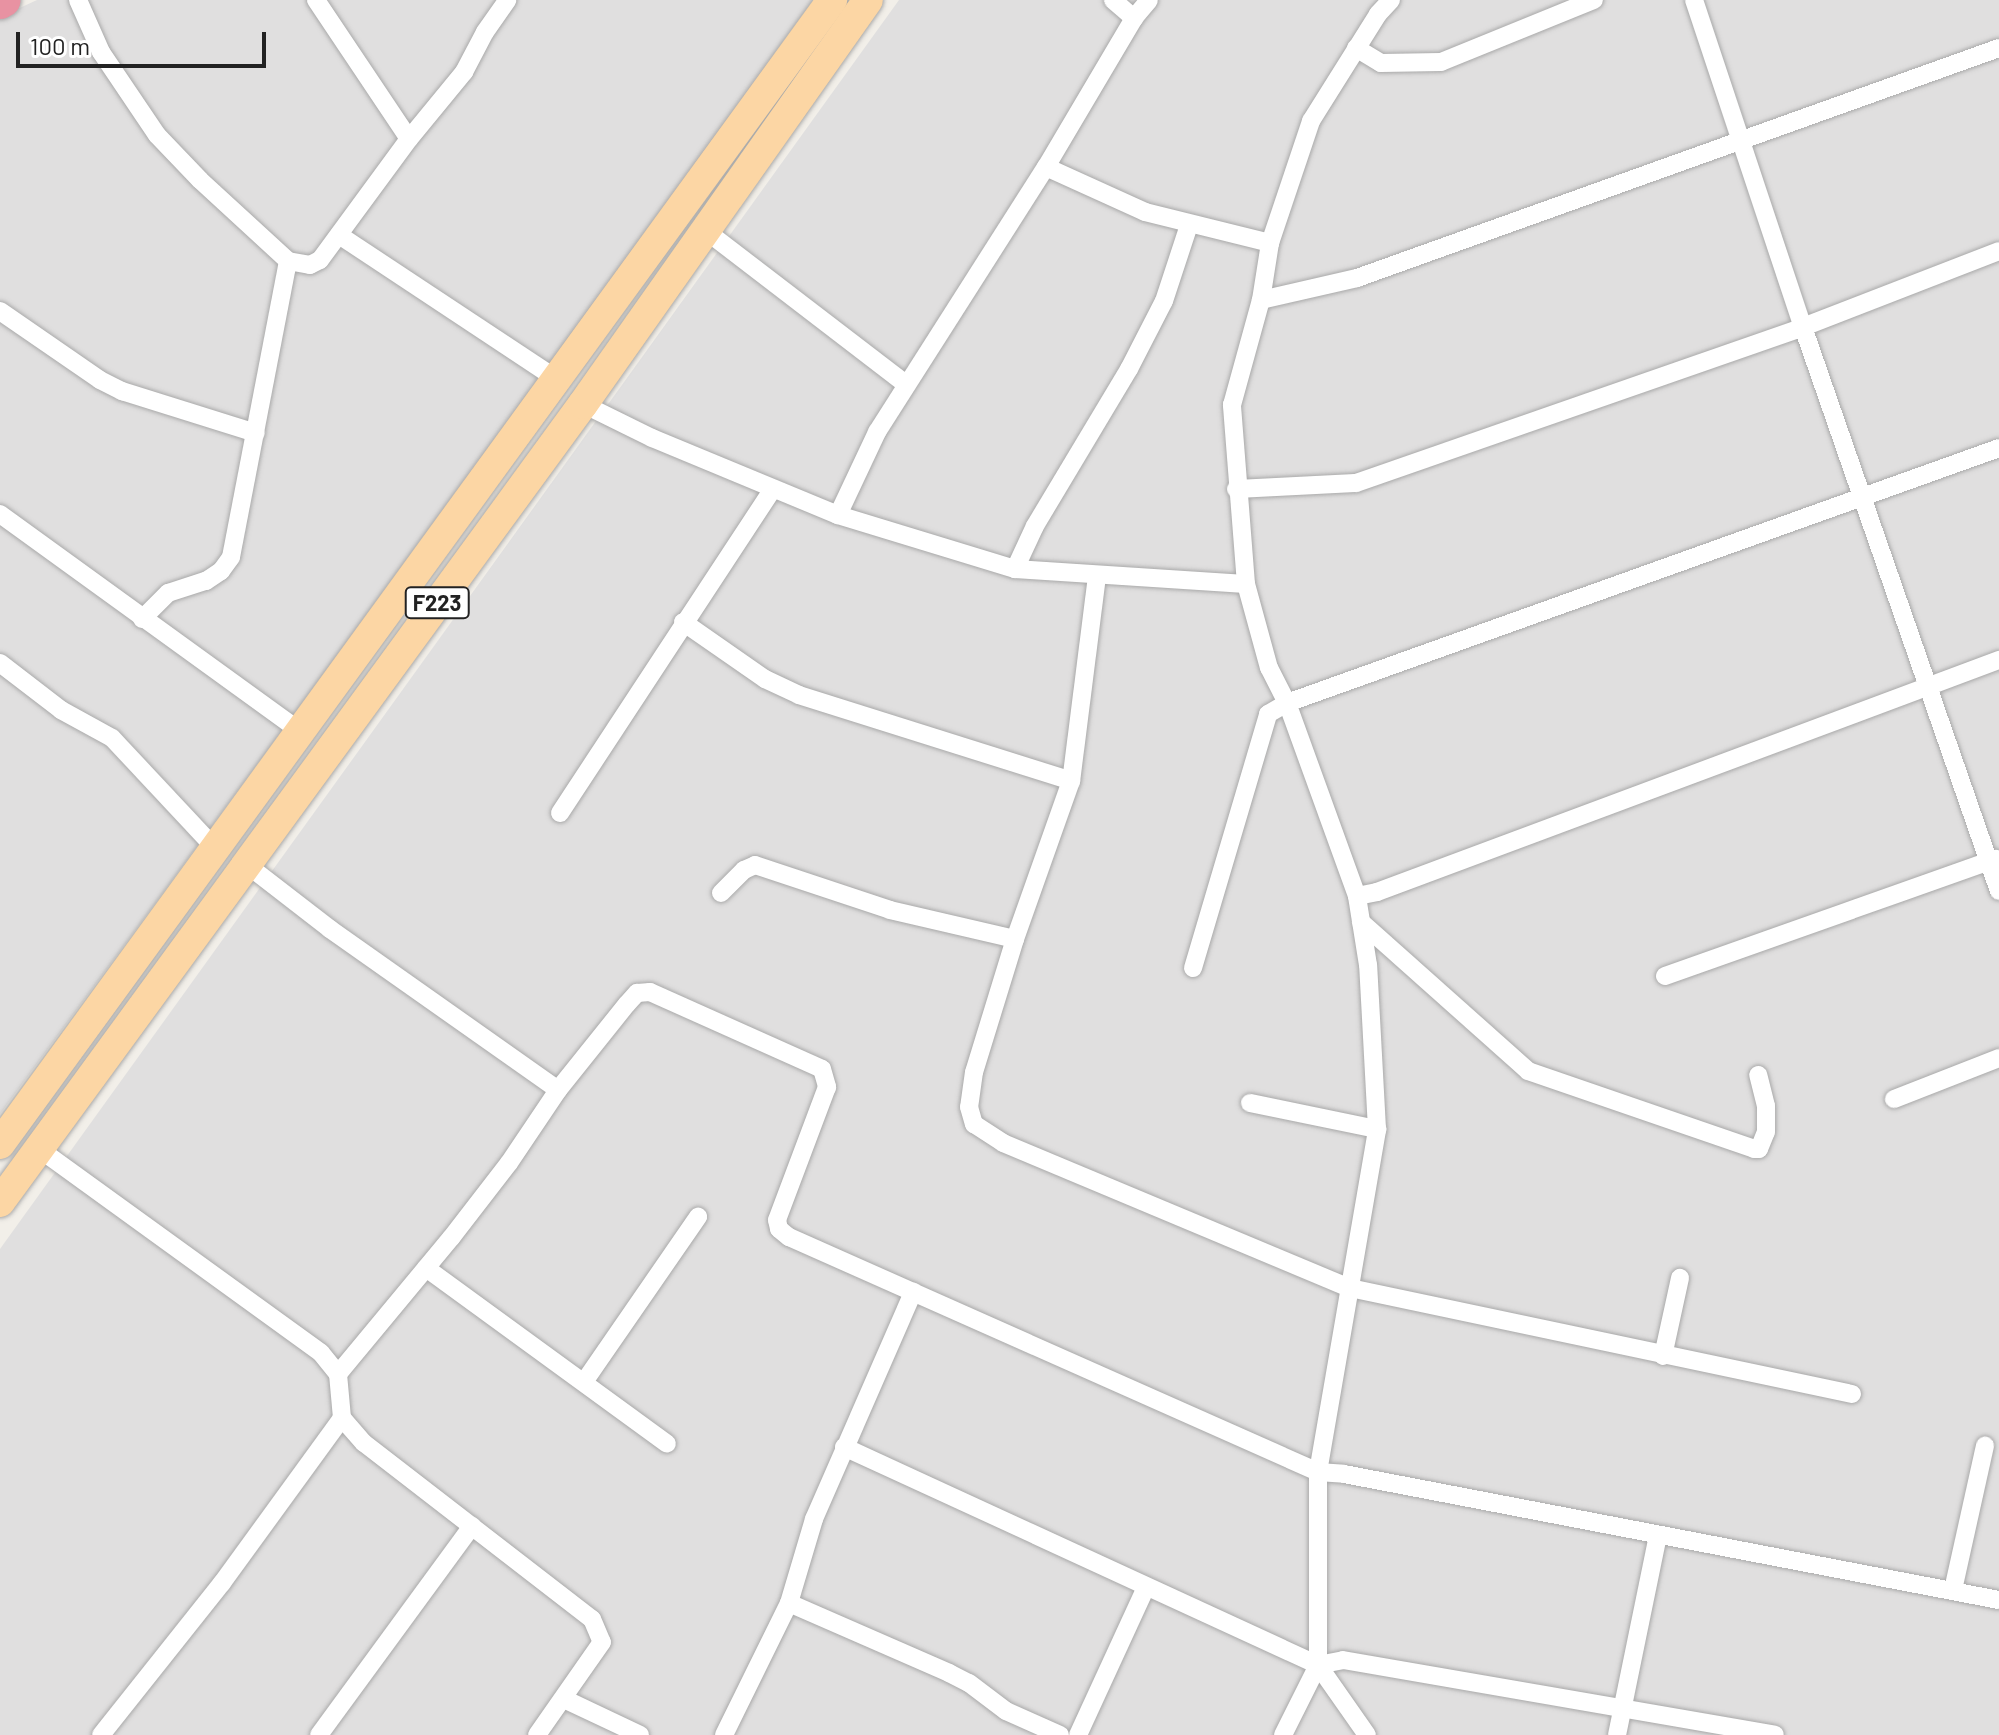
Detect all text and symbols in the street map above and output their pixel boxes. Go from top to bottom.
scale bar [20,16,270,66]
text: 100 m [30,31,90,60]
road number: F223 [403,585,471,621]

